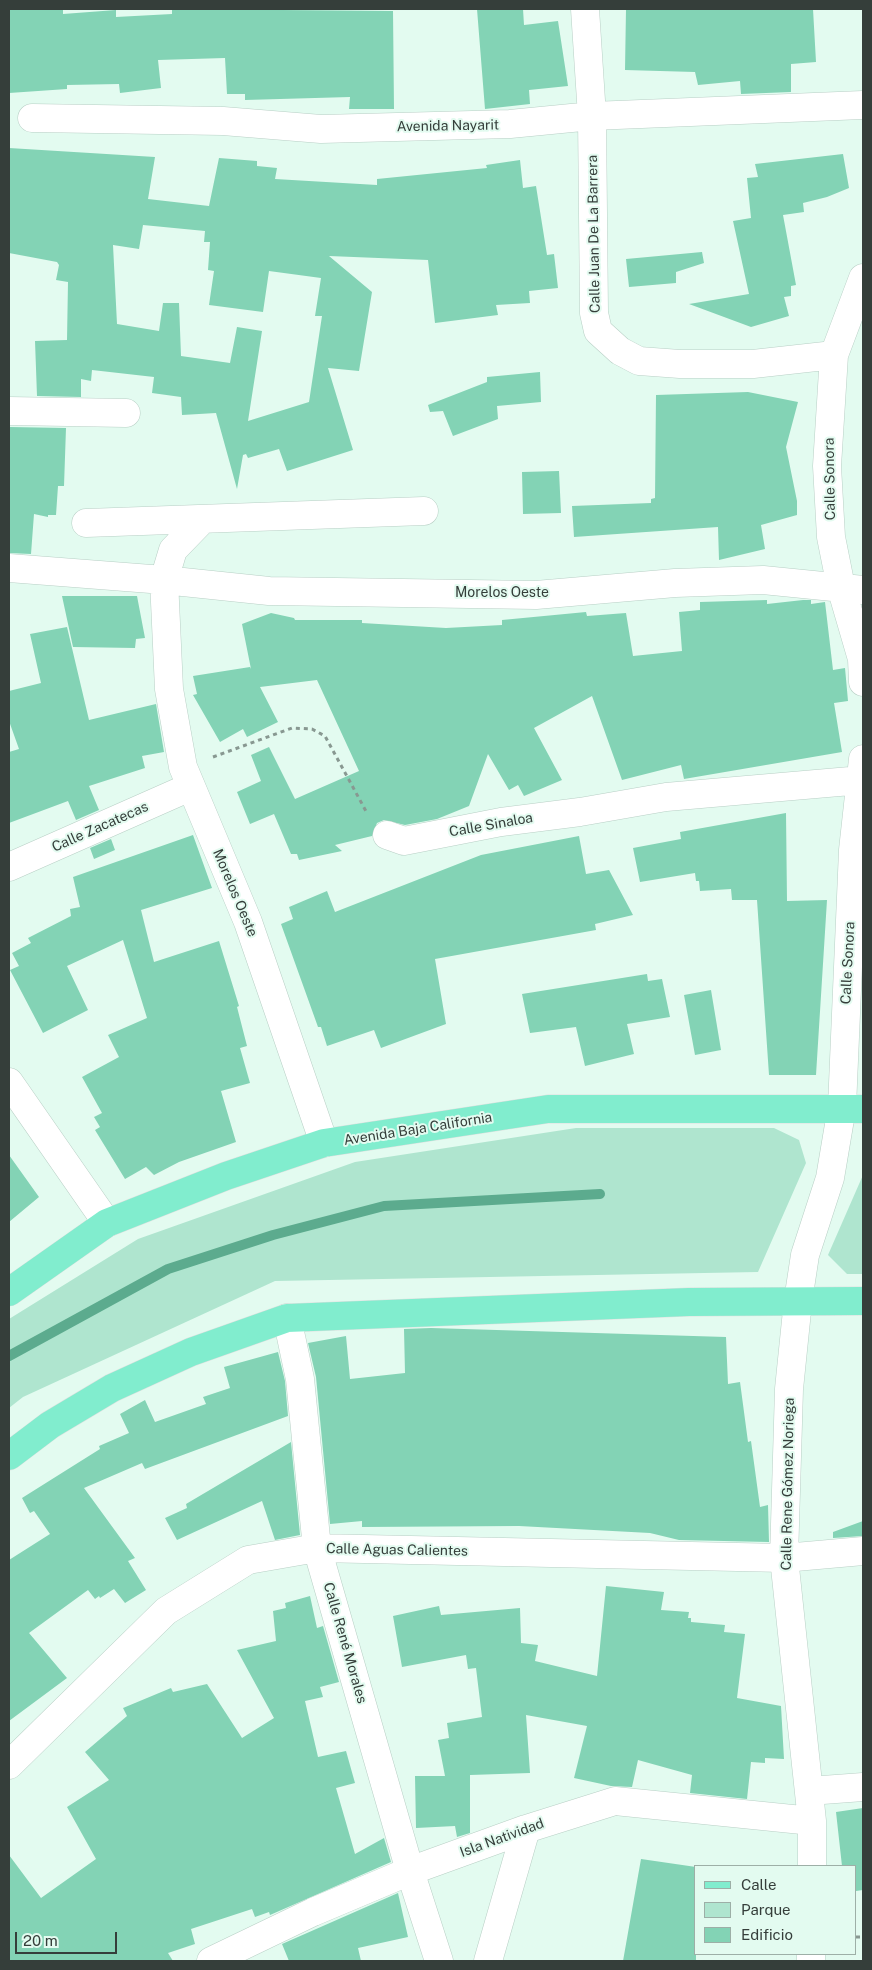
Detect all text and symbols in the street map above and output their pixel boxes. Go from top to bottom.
street label: Avenida Nayarit [397,117,499,135]
street label: Calle Juan De La Barrera [584,155,604,313]
street label: Calle Sonora [821,437,839,521]
street label: Morelos Oeste [455,585,549,601]
street label: Calle Zacatecas [49,798,151,856]
street label: Calle Sinaloa [448,809,534,841]
street label: Morelos Oeste [209,846,261,940]
street label: Calle Sonora [837,921,859,1005]
street label: Avenida Baja California [343,1109,493,1149]
street label: Calle Rene Gómez Noriega [778,1397,798,1571]
street label: Calle Aguas Calientes [326,1540,468,1560]
street label: Calle René Morales [320,1581,370,1705]
street label: Isla Natividad [458,1815,546,1861]
legend [694,1865,857,1955]
text: Calle [741,1876,777,1893]
text: Parque [741,1901,791,1918]
scale bar [18,1922,120,1954]
text: Edificio [741,1926,793,1943]
text: 20 m [23,1932,58,1949]

